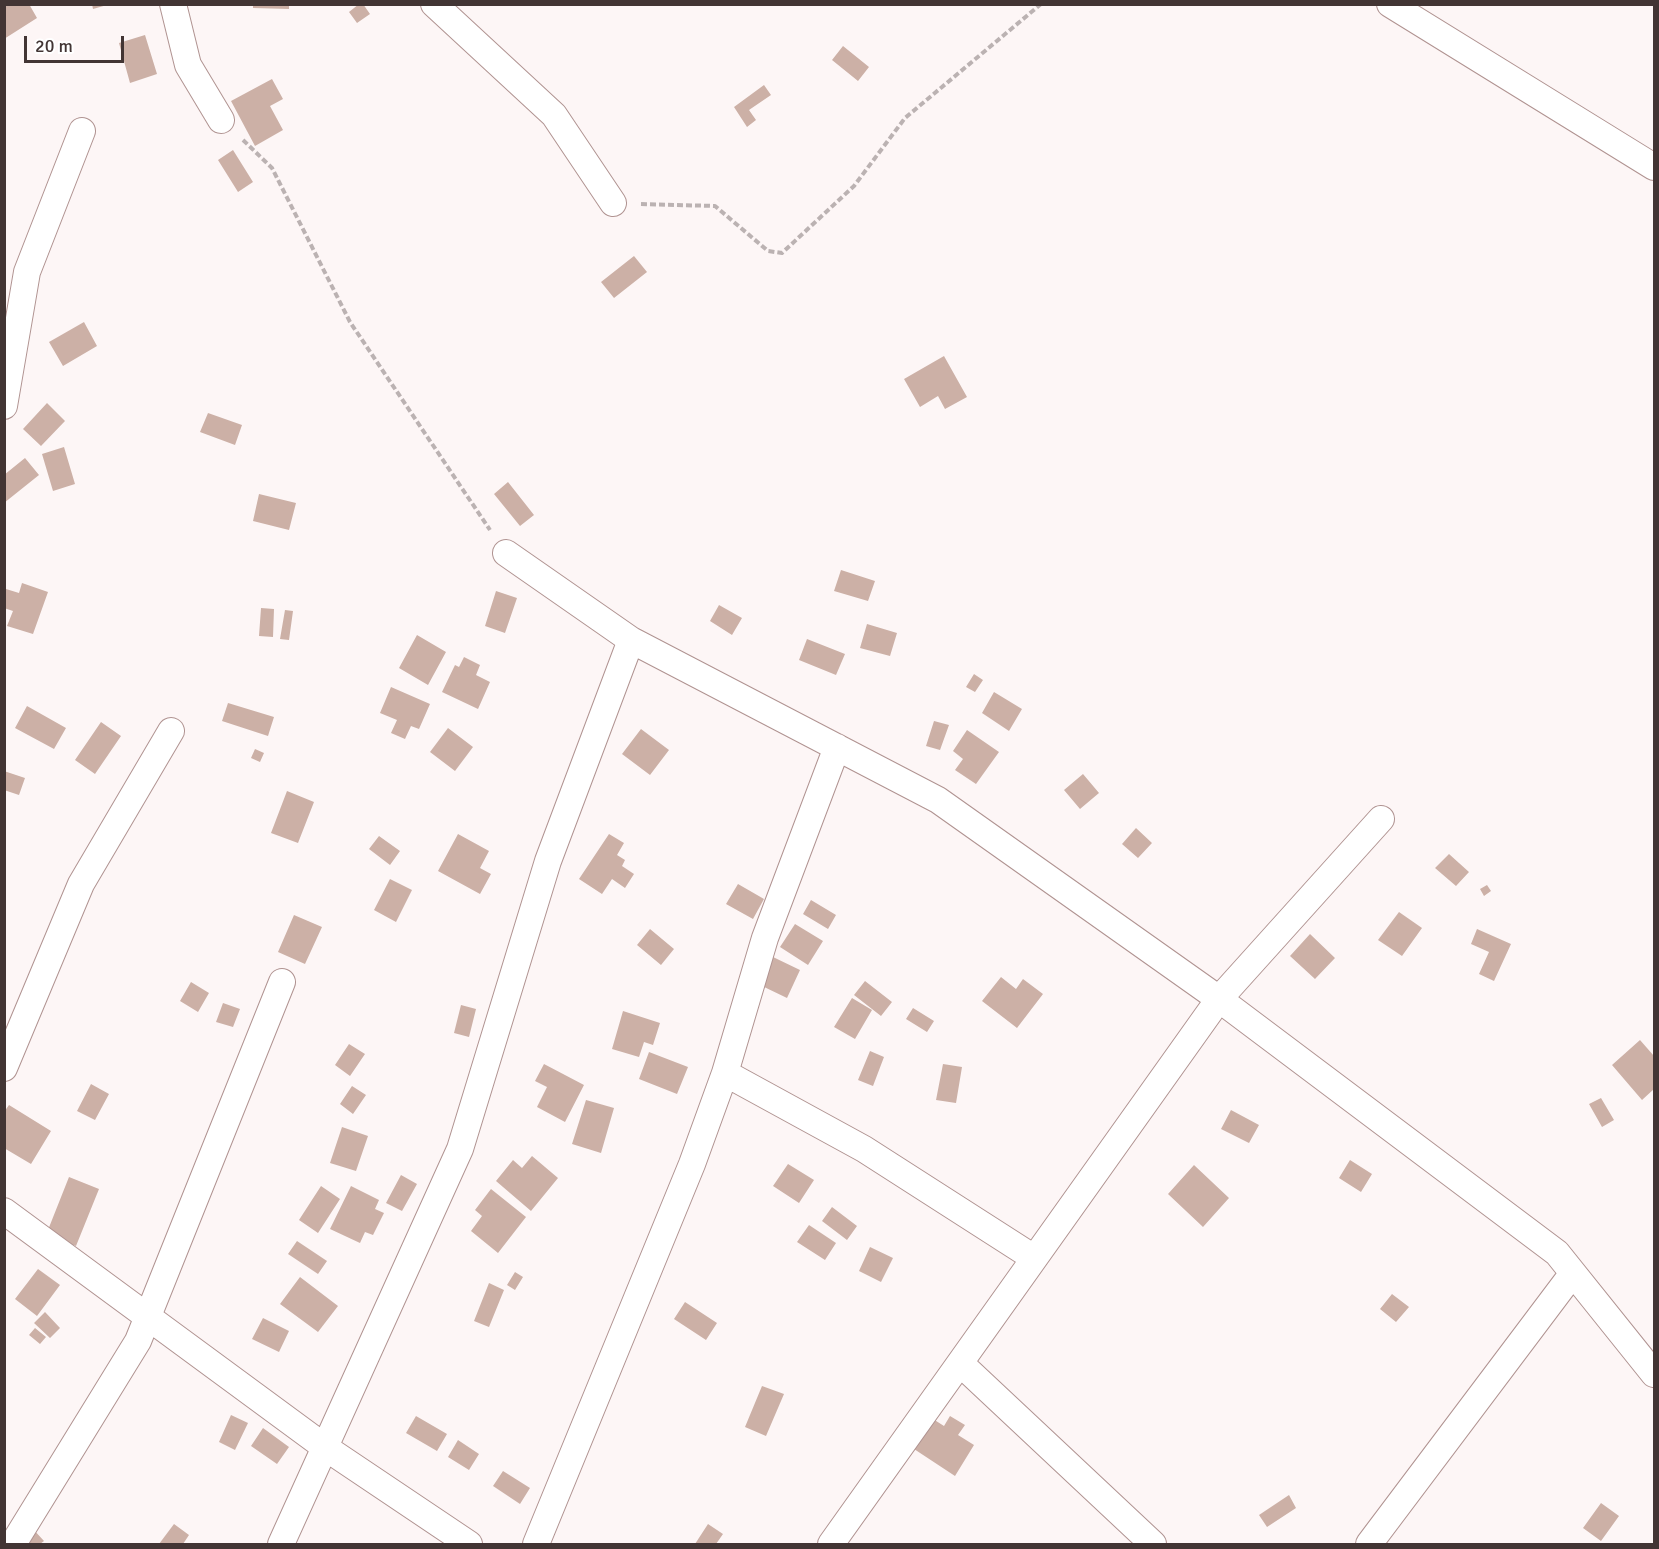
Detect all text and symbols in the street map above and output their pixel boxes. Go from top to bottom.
scale bar [27,24,128,62]
text: 20 m [35,35,73,57]

